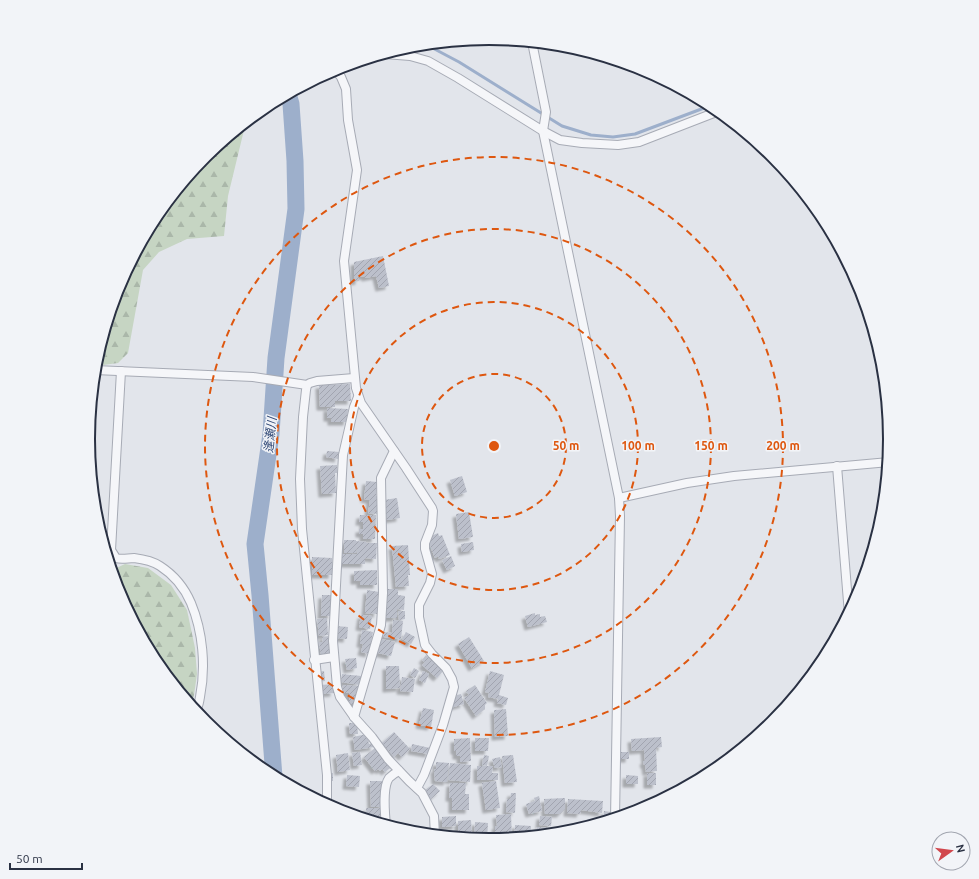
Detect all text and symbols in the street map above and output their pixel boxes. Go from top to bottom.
water label: 逢瀬川 [262,414,279,454]
centre of rings [487,439,501,453]
text: 50 m [553,439,579,452]
text: 100 m [621,439,655,452]
text: 150 m [694,439,728,452]
text: 200 m [766,439,800,452]
north arrow [931,831,971,871]
text: N [954,843,968,854]
scale bar [10,845,82,871]
text: 50 m [16,852,43,865]

